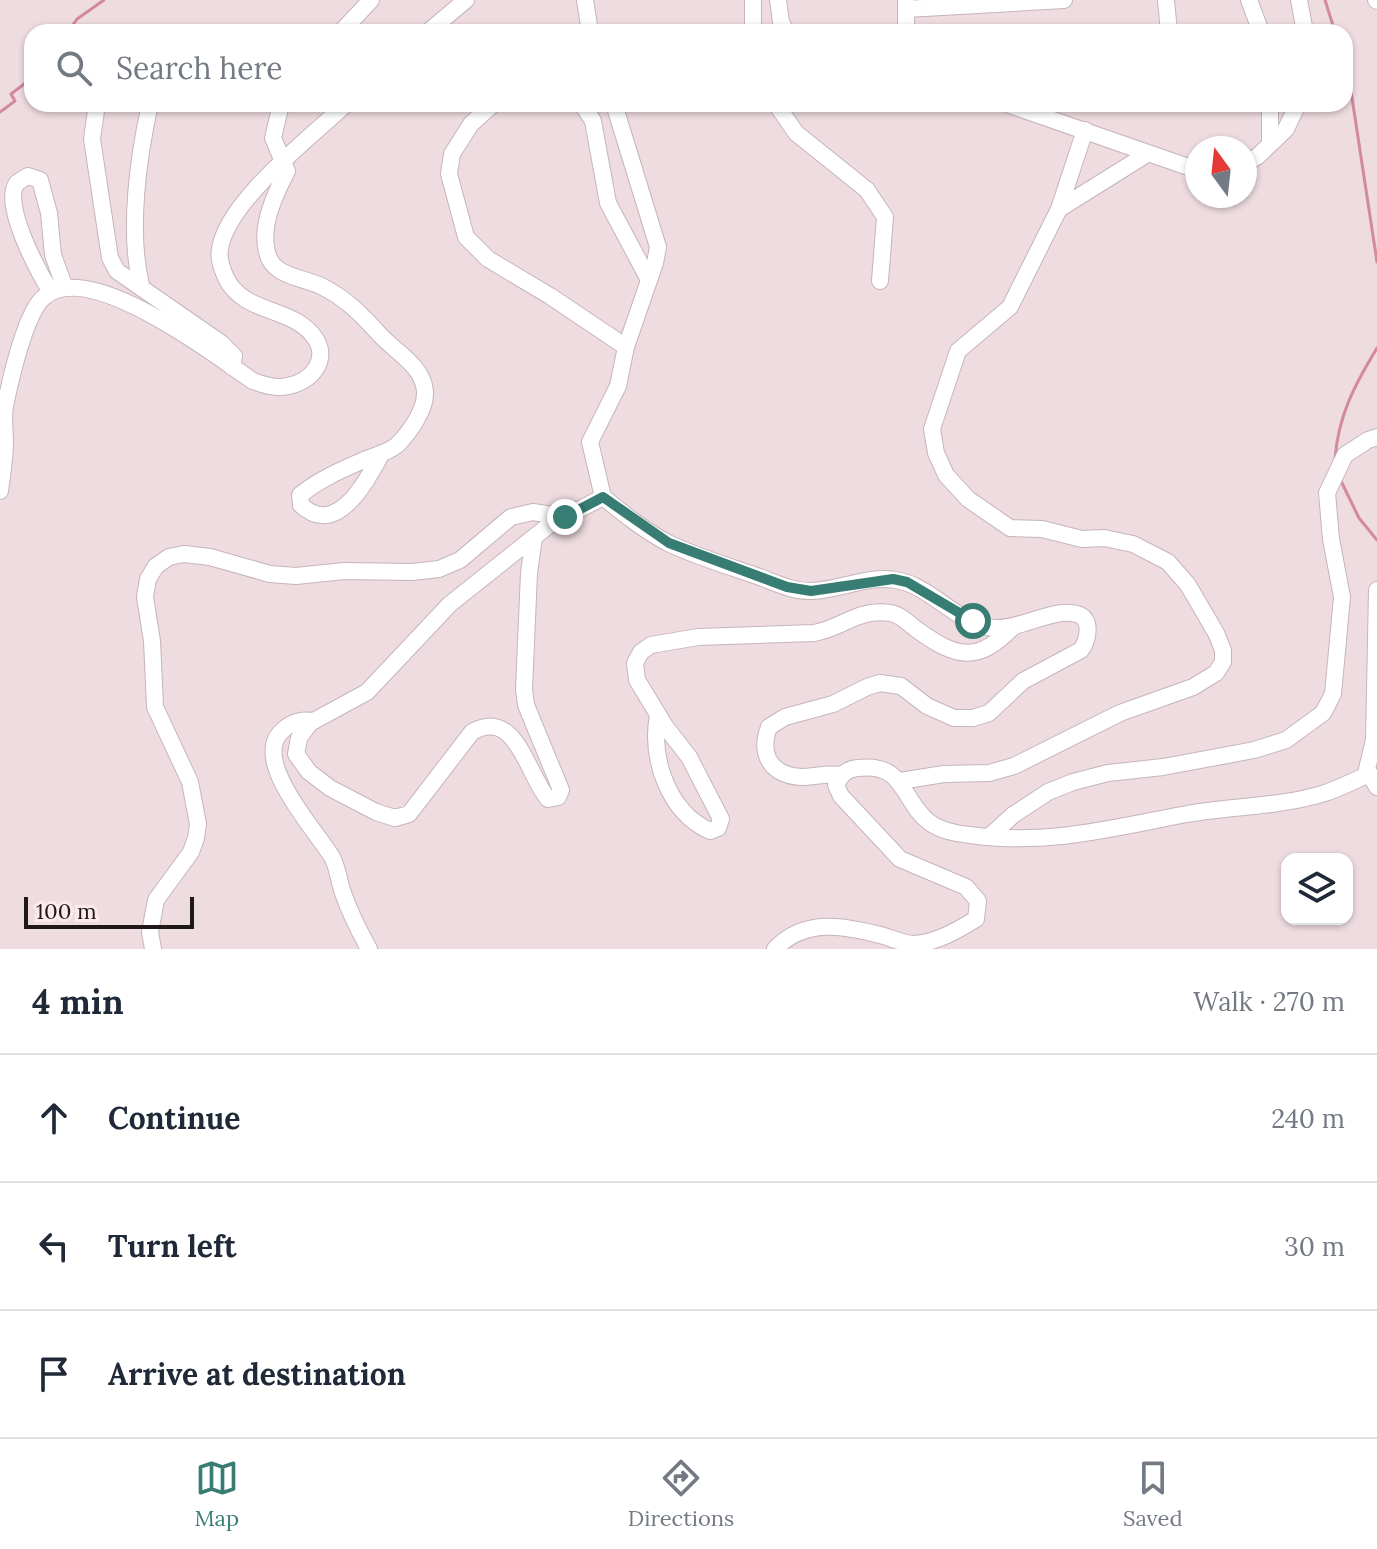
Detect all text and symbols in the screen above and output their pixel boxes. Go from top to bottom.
search box [24,24,1353,112]
icon: search [52,46,96,90]
text: Search here [116,49,283,87]
north arrow [1185,136,1257,208]
route end [547,499,583,535]
route start [955,603,991,639]
map controls [1281,853,1353,925]
button: layers [1281,853,1353,925]
scale bar [24,893,194,929]
text: 100 m [36,897,97,925]
text: 4 min [32,980,124,1023]
text: Walk · 270 m [1193,985,1345,1018]
icon: ahead [32,1096,76,1140]
text: Continue [108,1099,240,1137]
text: 240 m [1271,1102,1345,1135]
icon: left [32,1224,76,1268]
text: Turn left [108,1227,236,1265]
text: 30 m [1284,1230,1345,1263]
icon: arrive [32,1352,76,1396]
text: Arrive at destination [108,1355,406,1393]
tab: Map [194,1456,239,1532]
tab: Directions [628,1456,734,1532]
tab: Saved [1123,1456,1183,1532]

